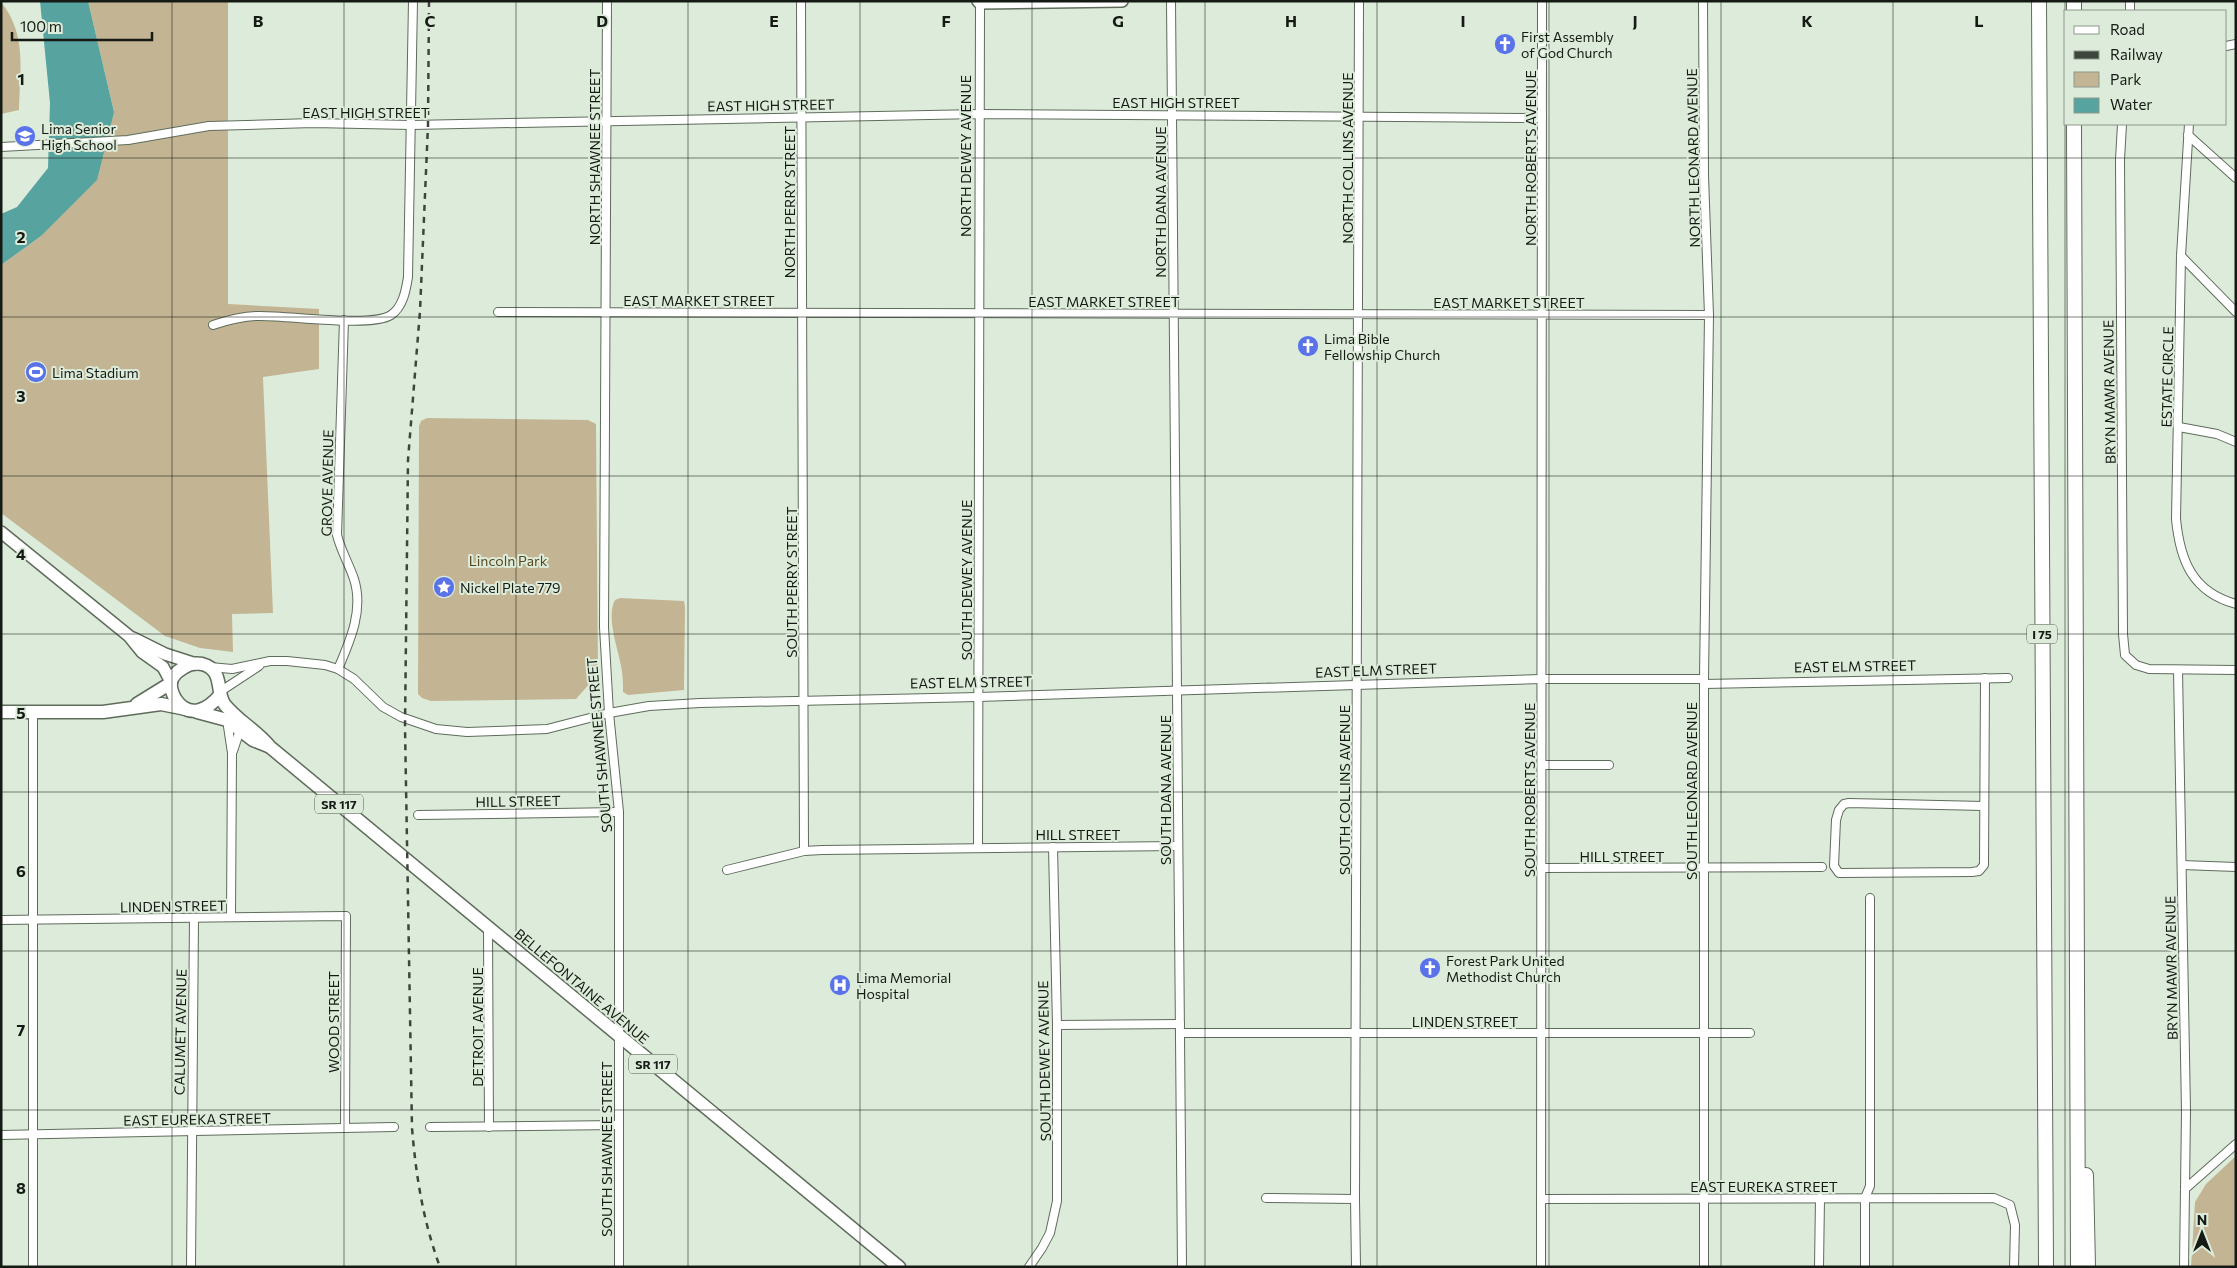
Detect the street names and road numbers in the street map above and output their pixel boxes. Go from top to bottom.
street label: NORTH LEONARD AVENUE [1683,68,1703,248]
street label: NORTH SHAWNEE STREET [586,69,603,245]
street label: NORTH ROBERTS AVENUE [1522,70,1539,246]
street label: NORTH COLLINS AVENUE [1339,72,1356,244]
street label: NORTH DEWEY AVENUE [957,75,974,237]
street label: EAST HIGH STREET [1112,94,1240,111]
street label: EAST HIGH STREET [707,95,835,115]
street label: EAST HIGH STREET [302,104,430,121]
street label: NORTH PERRY STREET [781,126,798,278]
street label: NORTH DANA AVENUE [1152,126,1169,278]
street label: EAST MARKET STREET [623,292,775,309]
street label: EAST MARKET STREET [1028,293,1180,310]
street label: EAST MARKET STREET [1433,294,1585,311]
street label: BRYN MAWR AVENUE [2099,320,2119,464]
street label: ESTATE CIRCLE [2158,326,2176,428]
street label: GROVE AVENUE [318,429,336,537]
street label: SOUTH DEWEY AVENUE [958,500,975,660]
street label: SOUTH PERRY STREET [783,506,800,658]
road number: I 75 [2027,624,2057,644]
street label: EAST ELM STREET [1794,656,1916,676]
street label: SOUTH SHAWNEE STREET [583,657,615,833]
street label: EAST ELM STREET [1315,659,1437,681]
street label: EAST ELM STREET [910,672,1032,692]
street label: SOUTH LEONARD AVENUE [1683,702,1700,880]
street label: SOUTH ROBERTS AVENUE [1521,703,1538,877]
street label: SOUTH COLLINS AVENUE [1336,705,1353,875]
street label: SOUTH DANA AVENUE [1157,715,1174,865]
street label: HILL STREET [475,792,561,810]
road number: SR 117 [315,794,363,814]
street label: HILL STREET [1035,826,1121,843]
street label: HILL STREET [1579,848,1665,865]
street label: BRYN MAWR AVENUE [2161,896,2181,1040]
street label: LINDEN STREET [120,897,226,915]
street label: BELLEFONTAINE AVENUE [511,925,653,1047]
street label: DETROIT AVENUE [469,967,486,1087]
street label: CALUMET AVENUE [170,969,190,1095]
street label: WOOD STREET [325,971,342,1073]
street label: SOUTH DEWEY AVENUE [1034,981,1054,1141]
street label: LINDEN STREET [1412,1013,1518,1030]
road number: SR 117 [629,1054,677,1074]
street label: SOUTH SHAWNEE STREET [598,1061,615,1237]
street label: EAST EUREKA STREET [123,1109,271,1129]
street label: EAST EUREKA STREET [1690,1178,1838,1195]

